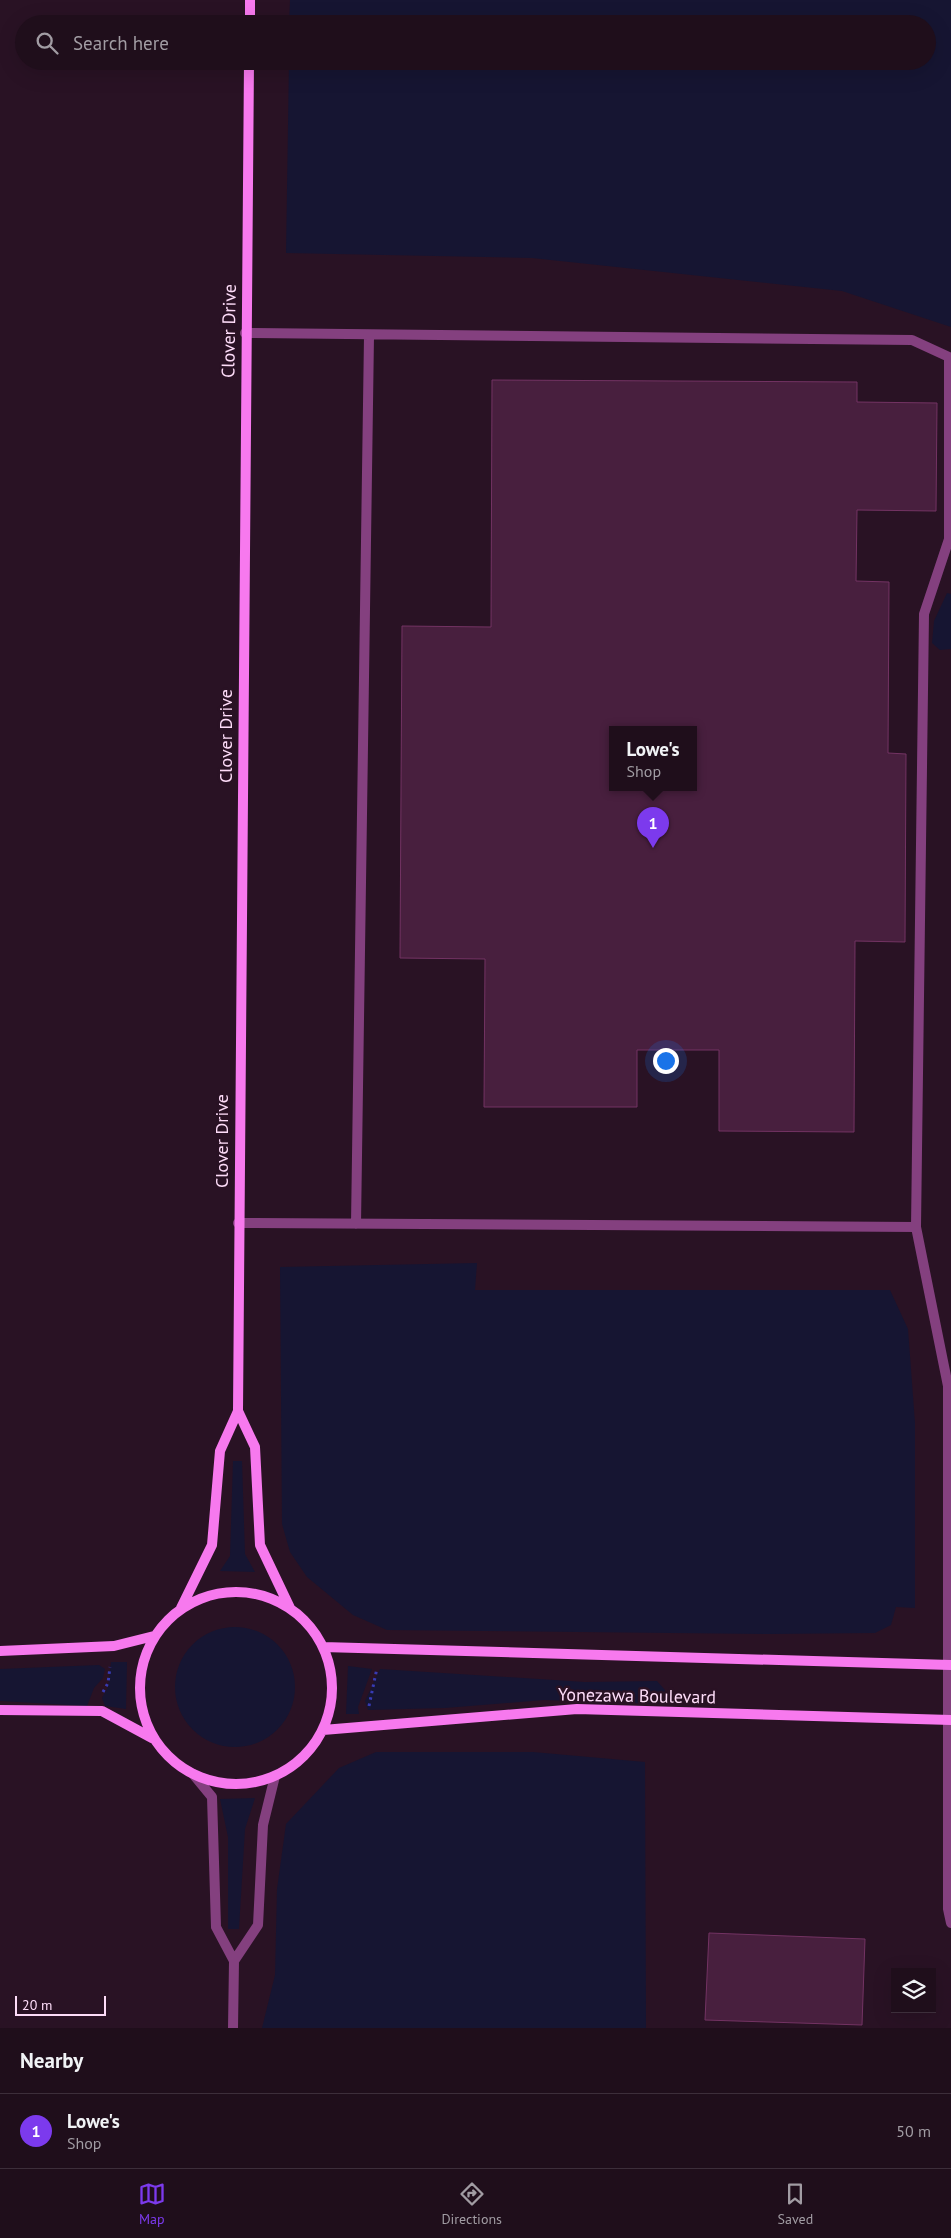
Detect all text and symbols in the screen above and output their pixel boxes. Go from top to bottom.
search box [15,15,936,70]
icon: search [33,29,61,57]
text: Search here [73,31,169,55]
street label: Clover Drive [216,284,241,378]
street label: Clover Drive [214,689,237,783]
popup [609,726,697,791]
text: Lowe's [627,737,679,761]
text: Shop [627,761,661,781]
pin: 1 [637,807,669,848]
your location [653,1048,679,1074]
street label: Clover Drive [210,1094,233,1188]
street label: Yonezawa Boulevard [558,1683,716,1708]
map controls [891,1968,936,2013]
button: layers [891,1968,936,2013]
scale bar [15,1993,106,2016]
text: 20 m [22,1996,52,2014]
text: Nearby [20,2047,83,2074]
text: Lowe's [67,2109,120,2133]
text: 1 [31,2121,41,2141]
text: 50 m [896,2121,931,2141]
text: Shop [67,2133,101,2153]
tab: Map [138,2180,166,2228]
tab: Directions [441,2180,502,2228]
tab: Saved [778,2180,813,2228]

